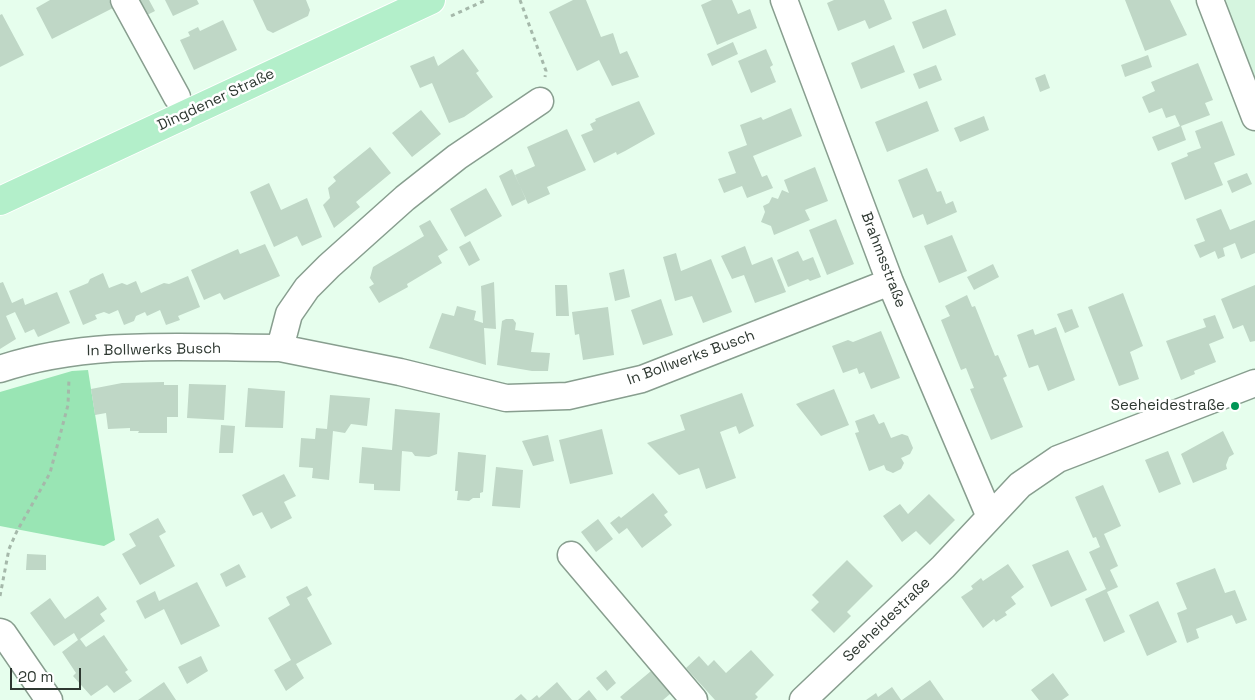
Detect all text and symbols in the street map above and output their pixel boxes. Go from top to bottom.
street label: Dingdener Straße [155,65,277,135]
street label: Brahmsstraße [857,210,909,310]
street label: In Bollwerks Busch [625,327,757,389]
street label: In Bollwerks Busch [87,340,221,360]
place label: Seeheidestraße [1111,397,1225,415]
marker: Seeheidestraße [1229,400,1241,412]
street label: Seeheidestraße [840,574,934,666]
scale bar [12,658,84,690]
text: 20 m [18,667,53,686]

